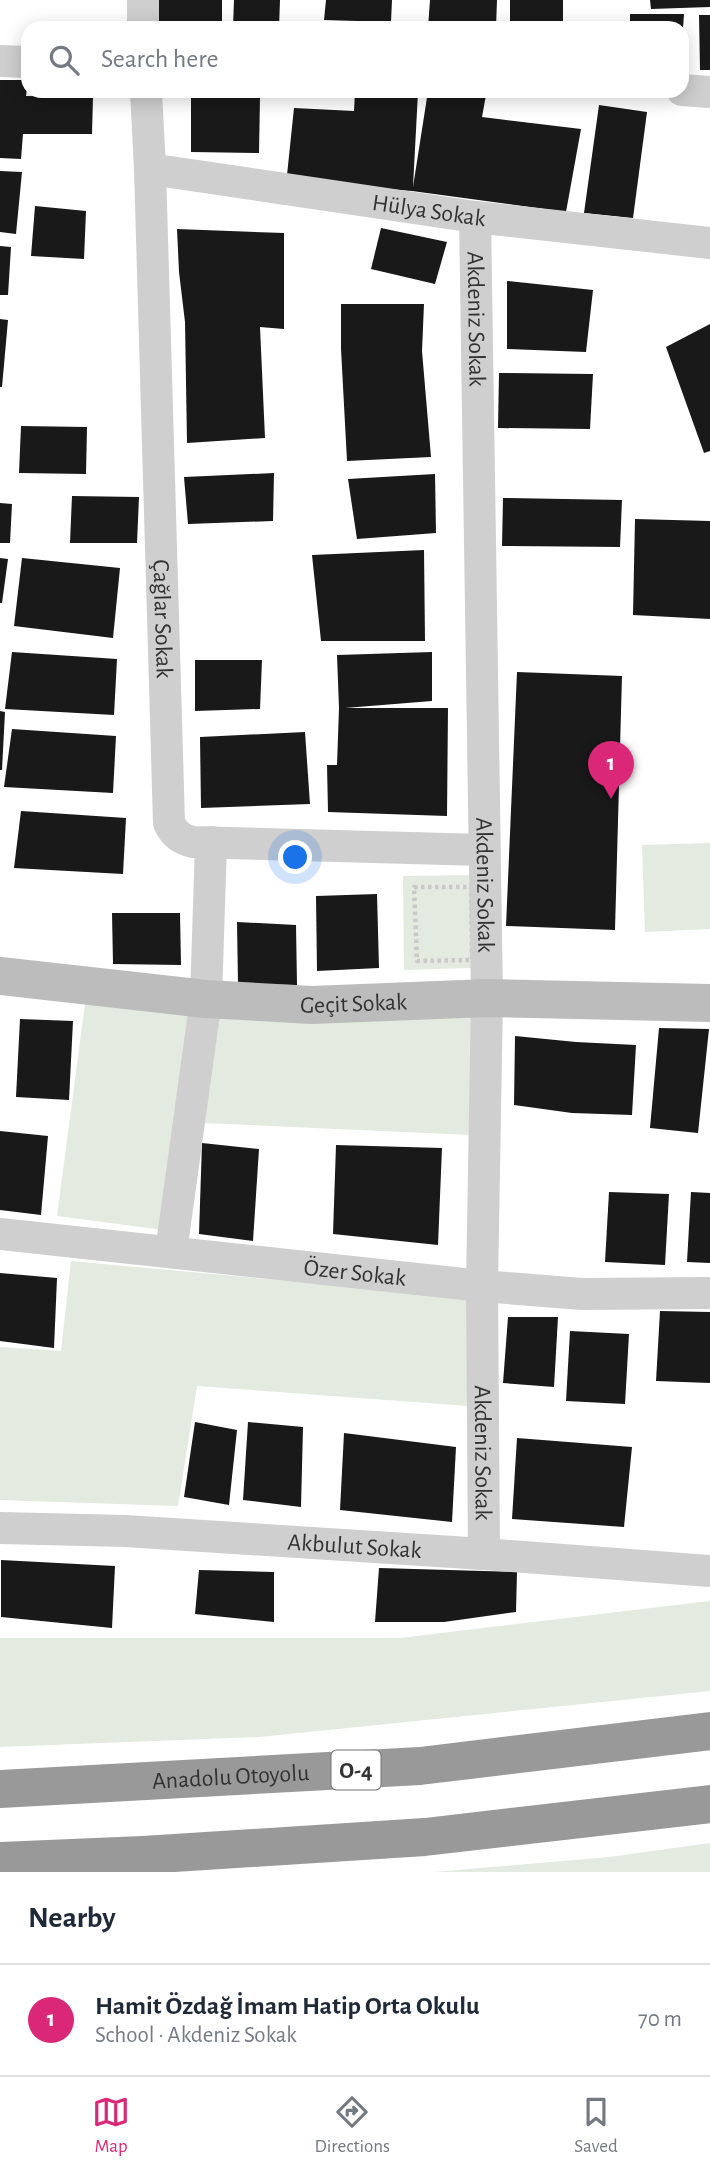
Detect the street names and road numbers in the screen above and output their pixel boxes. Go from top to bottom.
street label: Hülya Sokak [370,191,487,231]
street label: Akdeniz Sokak [463,251,489,387]
street label: Çağlar Sokak [148,559,176,679]
street label: Akdeniz Sokak [471,817,497,953]
street label: Geçit Sokak [299,990,407,1018]
street label: Özer Sokak [302,1255,407,1291]
street label: Akdeniz Sokak [470,1385,495,1521]
street label: Akbulut Sokak [287,1530,422,1563]
road number: O-4 [332,1750,380,1790]
street label: Anadolu Otoyolu [151,1761,310,1794]

